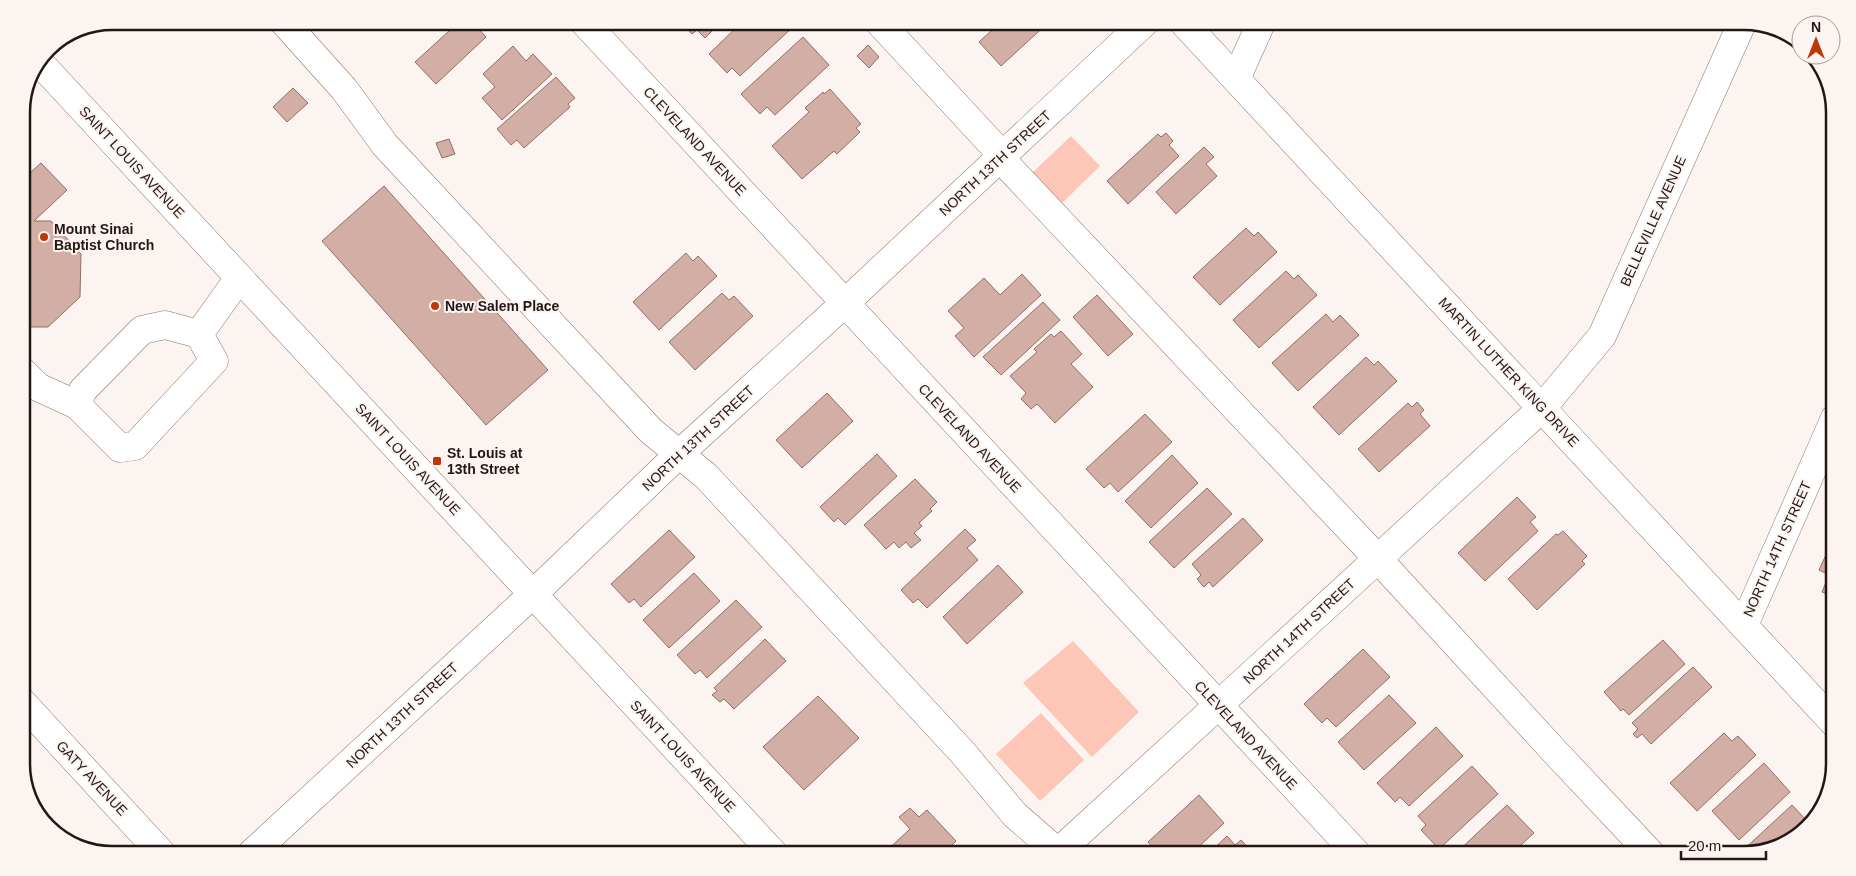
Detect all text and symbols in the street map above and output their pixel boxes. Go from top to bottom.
north arrow [1791,15,1841,65]
text: N [1811,19,1821,35]
street label: CLEVELAND AVENUE [640,83,750,199]
street label: SAINT LOUIS AVENUE [76,103,188,221]
street label: NORTH 13TH STREET [936,107,1054,219]
street label: BELLEVILLE AVENUE [1617,153,1689,289]
place label: Mount Sinai Baptist Church [54,221,154,253]
marker: Mount Sinai Baptist Church [38,231,50,243]
street label: MARTIN LUTHER KING DRIVE [1436,294,1582,450]
place label: New Salem Place [445,298,560,314]
marker: New Salem Place [429,300,441,312]
street label: CLEVELAND AVENUE [915,380,1025,496]
street label: NORTH 13TH STREET [639,382,757,494]
street label: SAINT LOUIS AVENUE [352,400,464,518]
place label: St. Louis at 13th Street [447,445,523,477]
marker: St. Louis at 13th Street [431,455,443,467]
street label: NORTH 14TH STREET [1740,478,1814,619]
street label: NORTH 14TH STREET [1240,575,1358,687]
street label: NORTH 13TH STREET [343,659,461,771]
street label: CLEVELAND AVENUE [1191,677,1301,793]
street label: SAINT LOUIS AVENUE [627,697,739,815]
street label: GATY AVENUE [53,737,131,819]
scale bar [1681,828,1766,860]
text: 20 m [1688,837,1721,854]

